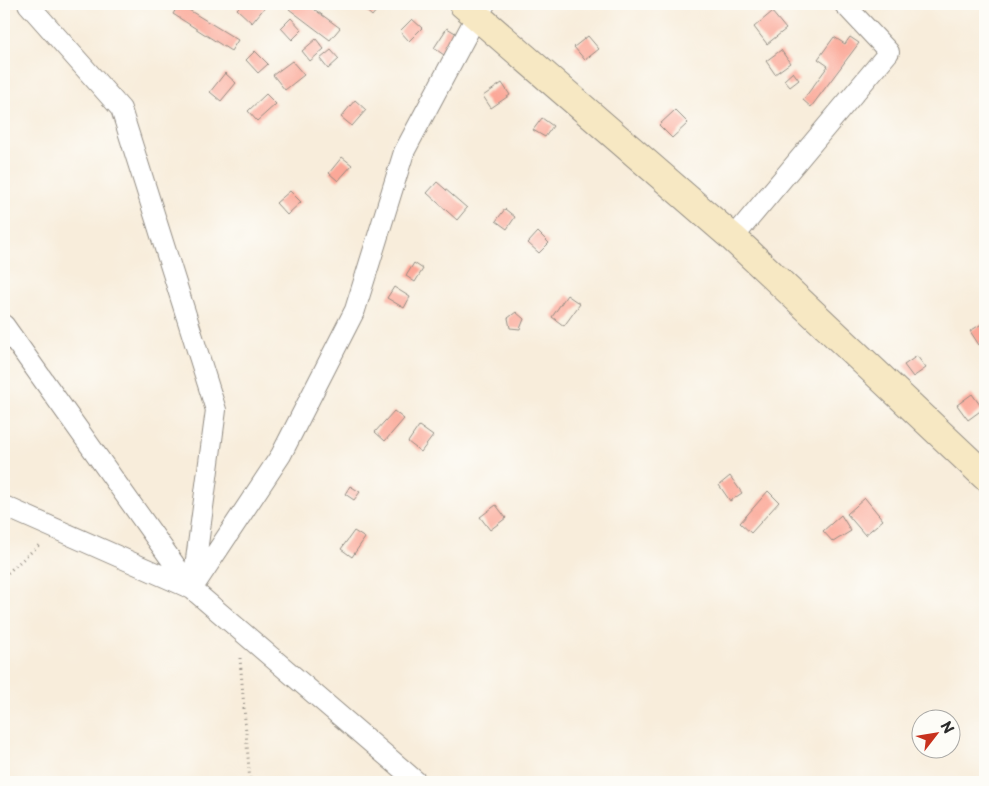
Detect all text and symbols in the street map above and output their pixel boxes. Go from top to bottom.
north arrow [912,708,962,758]
text: N [936,717,959,737]

